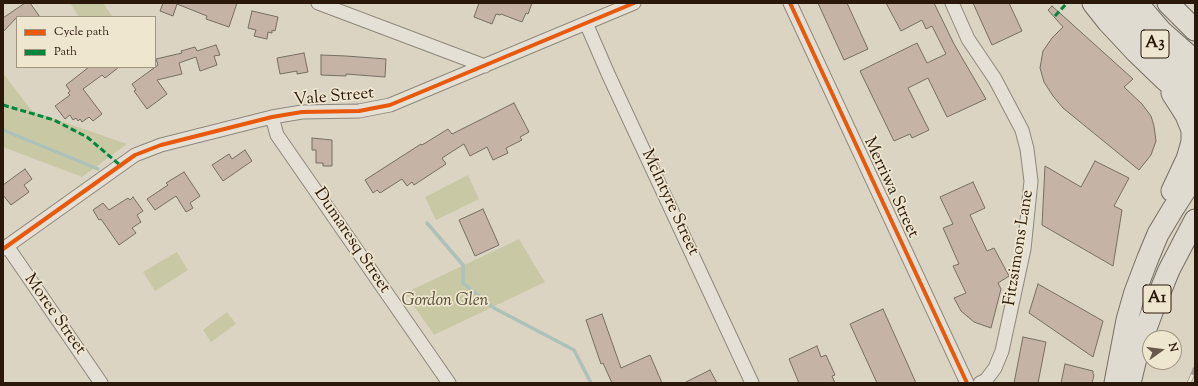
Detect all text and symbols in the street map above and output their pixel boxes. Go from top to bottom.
legend [16,16,156,68]
text: Cycle path [54,23,109,41]
road number: A3 [1141,30,1169,58]
text: Path [54,43,77,61]
street label: Vale Street [293,84,375,112]
street label: Merriwa Street [858,134,922,242]
street label: McIntyre Street [636,147,702,259]
street label: Dumaresq Street [308,184,394,298]
street label: Fitzsimons Lane [1001,189,1039,307]
street label: Moree Street [19,270,89,360]
road number: A1 [1143,285,1171,313]
park label: Gordon Glen [401,292,489,312]
north arrow [1142,330,1182,370]
text: N [1164,341,1181,354]

